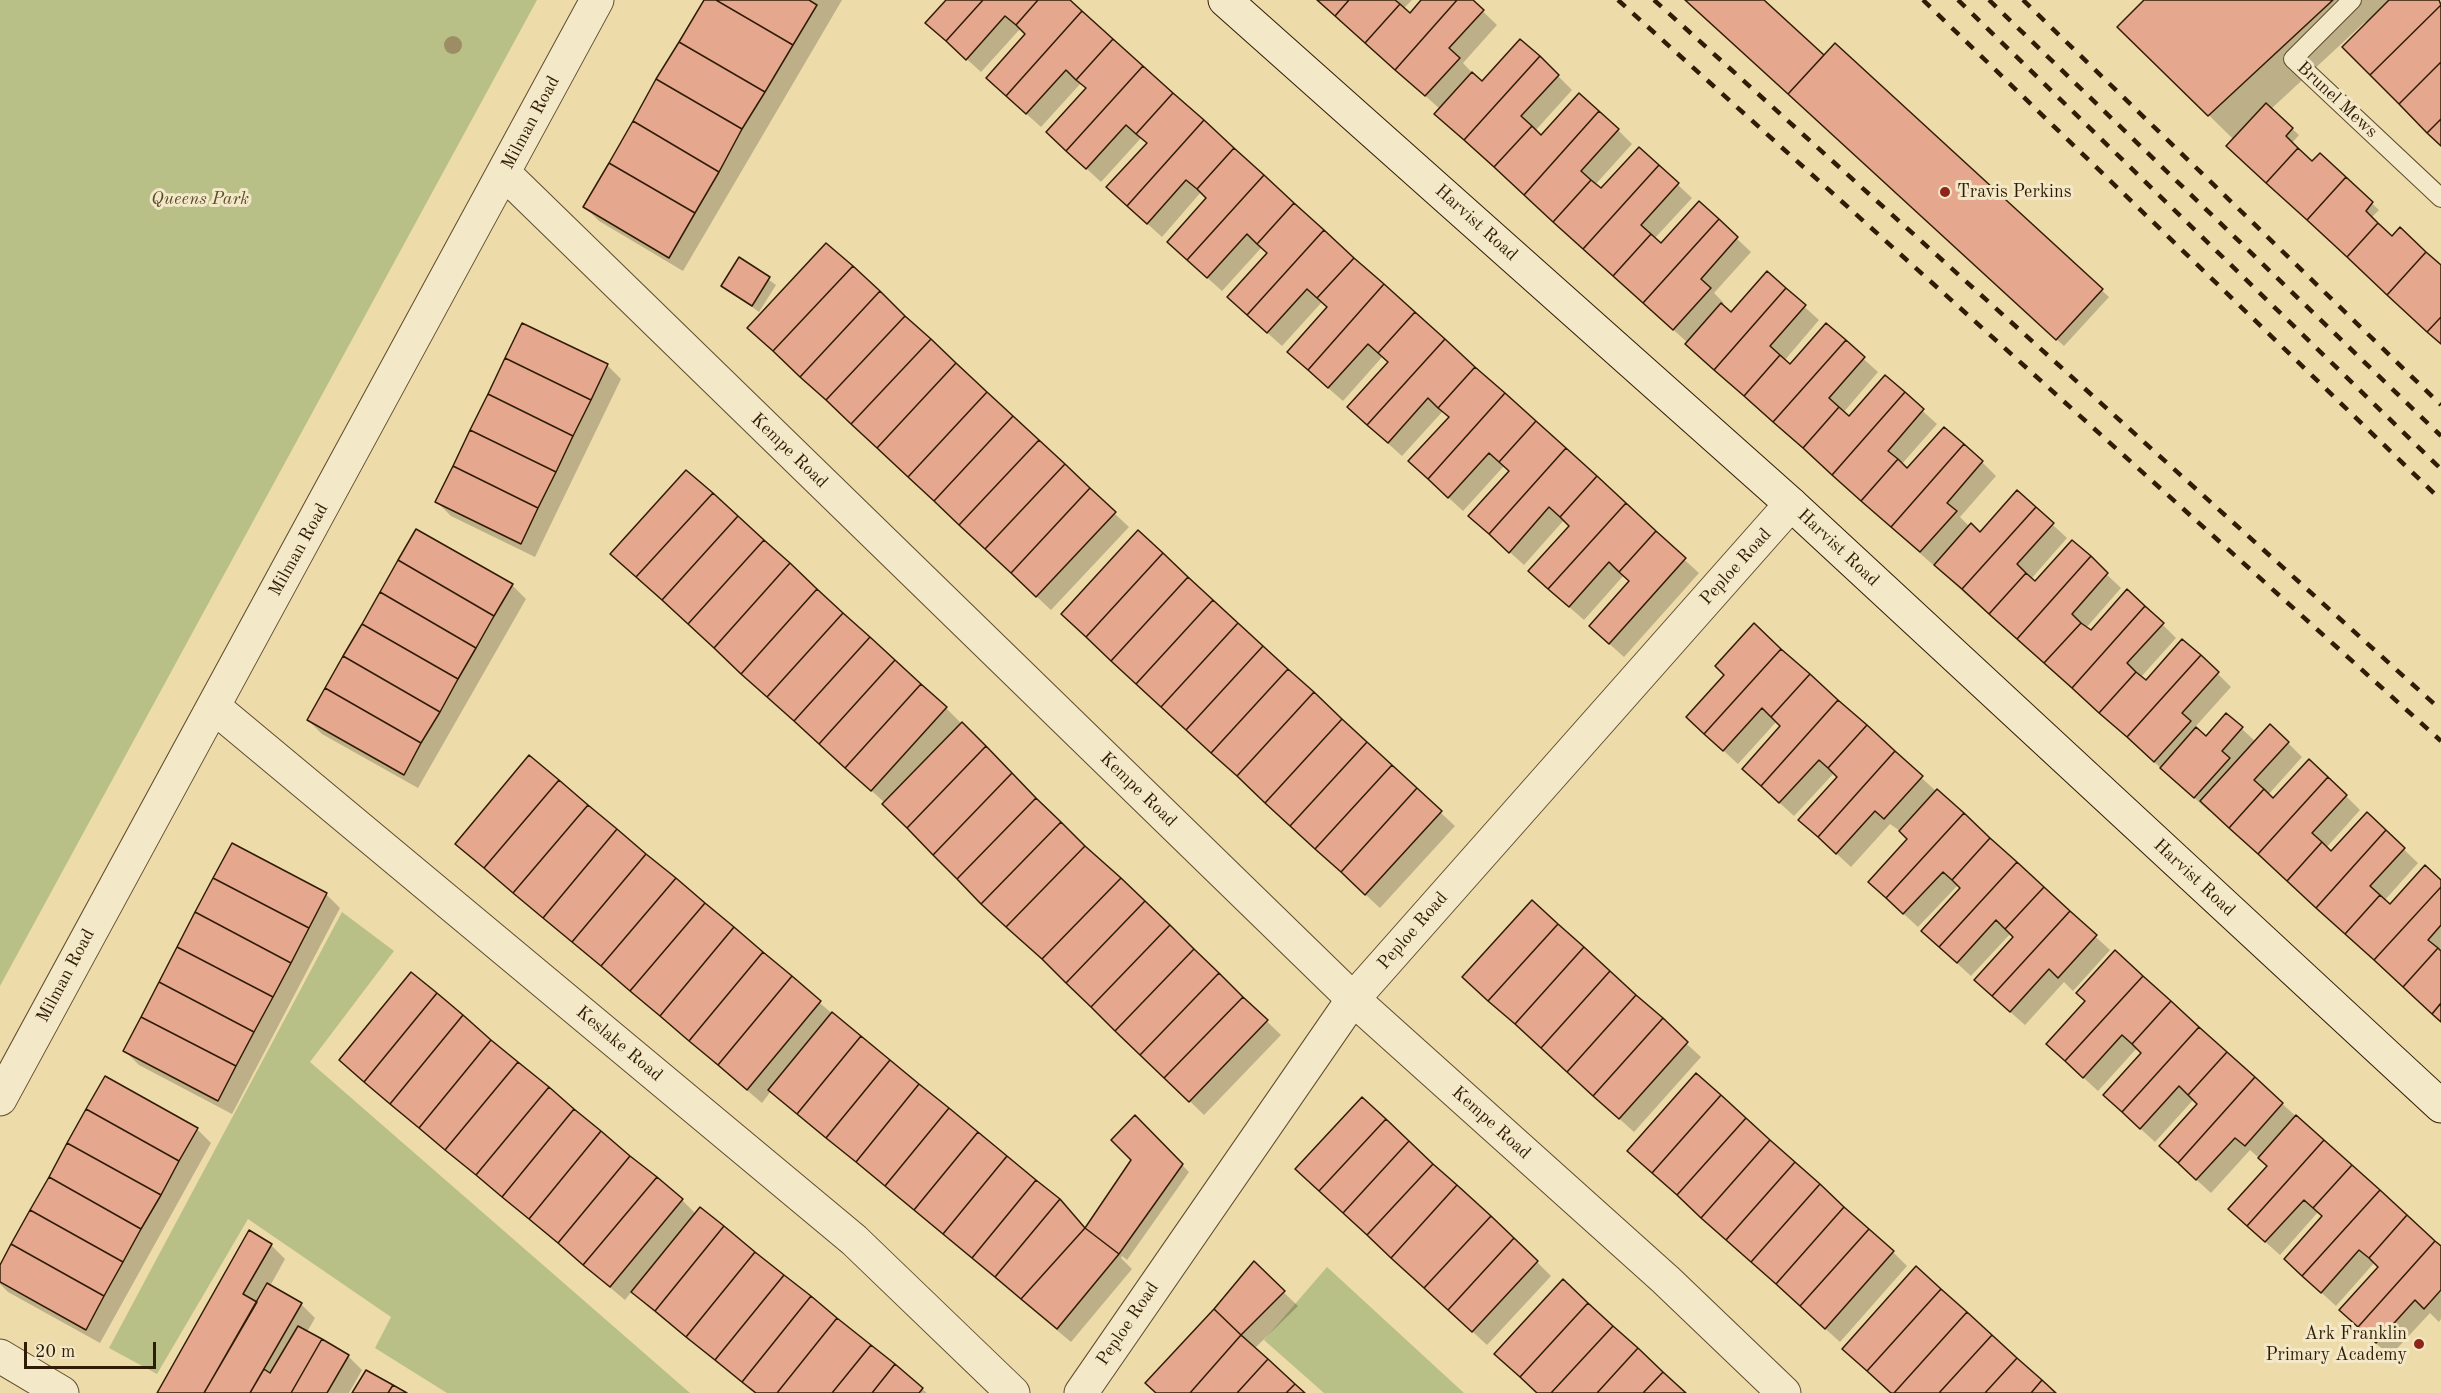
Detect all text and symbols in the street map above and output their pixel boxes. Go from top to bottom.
street label: Brunel Mews [2292,57,2382,143]
street label: Milman Road [497,73,565,173]
street label: Harvist Road [1430,180,1522,266]
place label: Travis Perkins [1957,181,2072,203]
marker: Travis Perkins [1938,185,1952,199]
park label: Queens Park [151,188,249,210]
street label: Kempe Road [746,409,832,493]
street label: Milman Road [265,500,333,600]
street label: Harvist Road [1793,505,1883,591]
street label: Peploe Road [1696,524,1776,610]
street label: Kempe Road [1095,748,1181,832]
street label: Harvist Road [2149,835,2239,921]
street label: Peploe Road [1373,888,1453,974]
street label: Milman Road [32,926,100,1026]
street label: Keslake Road [571,1002,667,1086]
street label: Kempe Road [1447,1082,1535,1164]
street label: Peploe Road [1092,1278,1164,1370]
place label: Ark Franklin Primary Academy [2265,1323,2407,1366]
scale bar [27,1330,159,1368]
marker: Ark Franklin Primary Academy [2412,1337,2426,1351]
text: 20 m [35,1343,75,1361]

